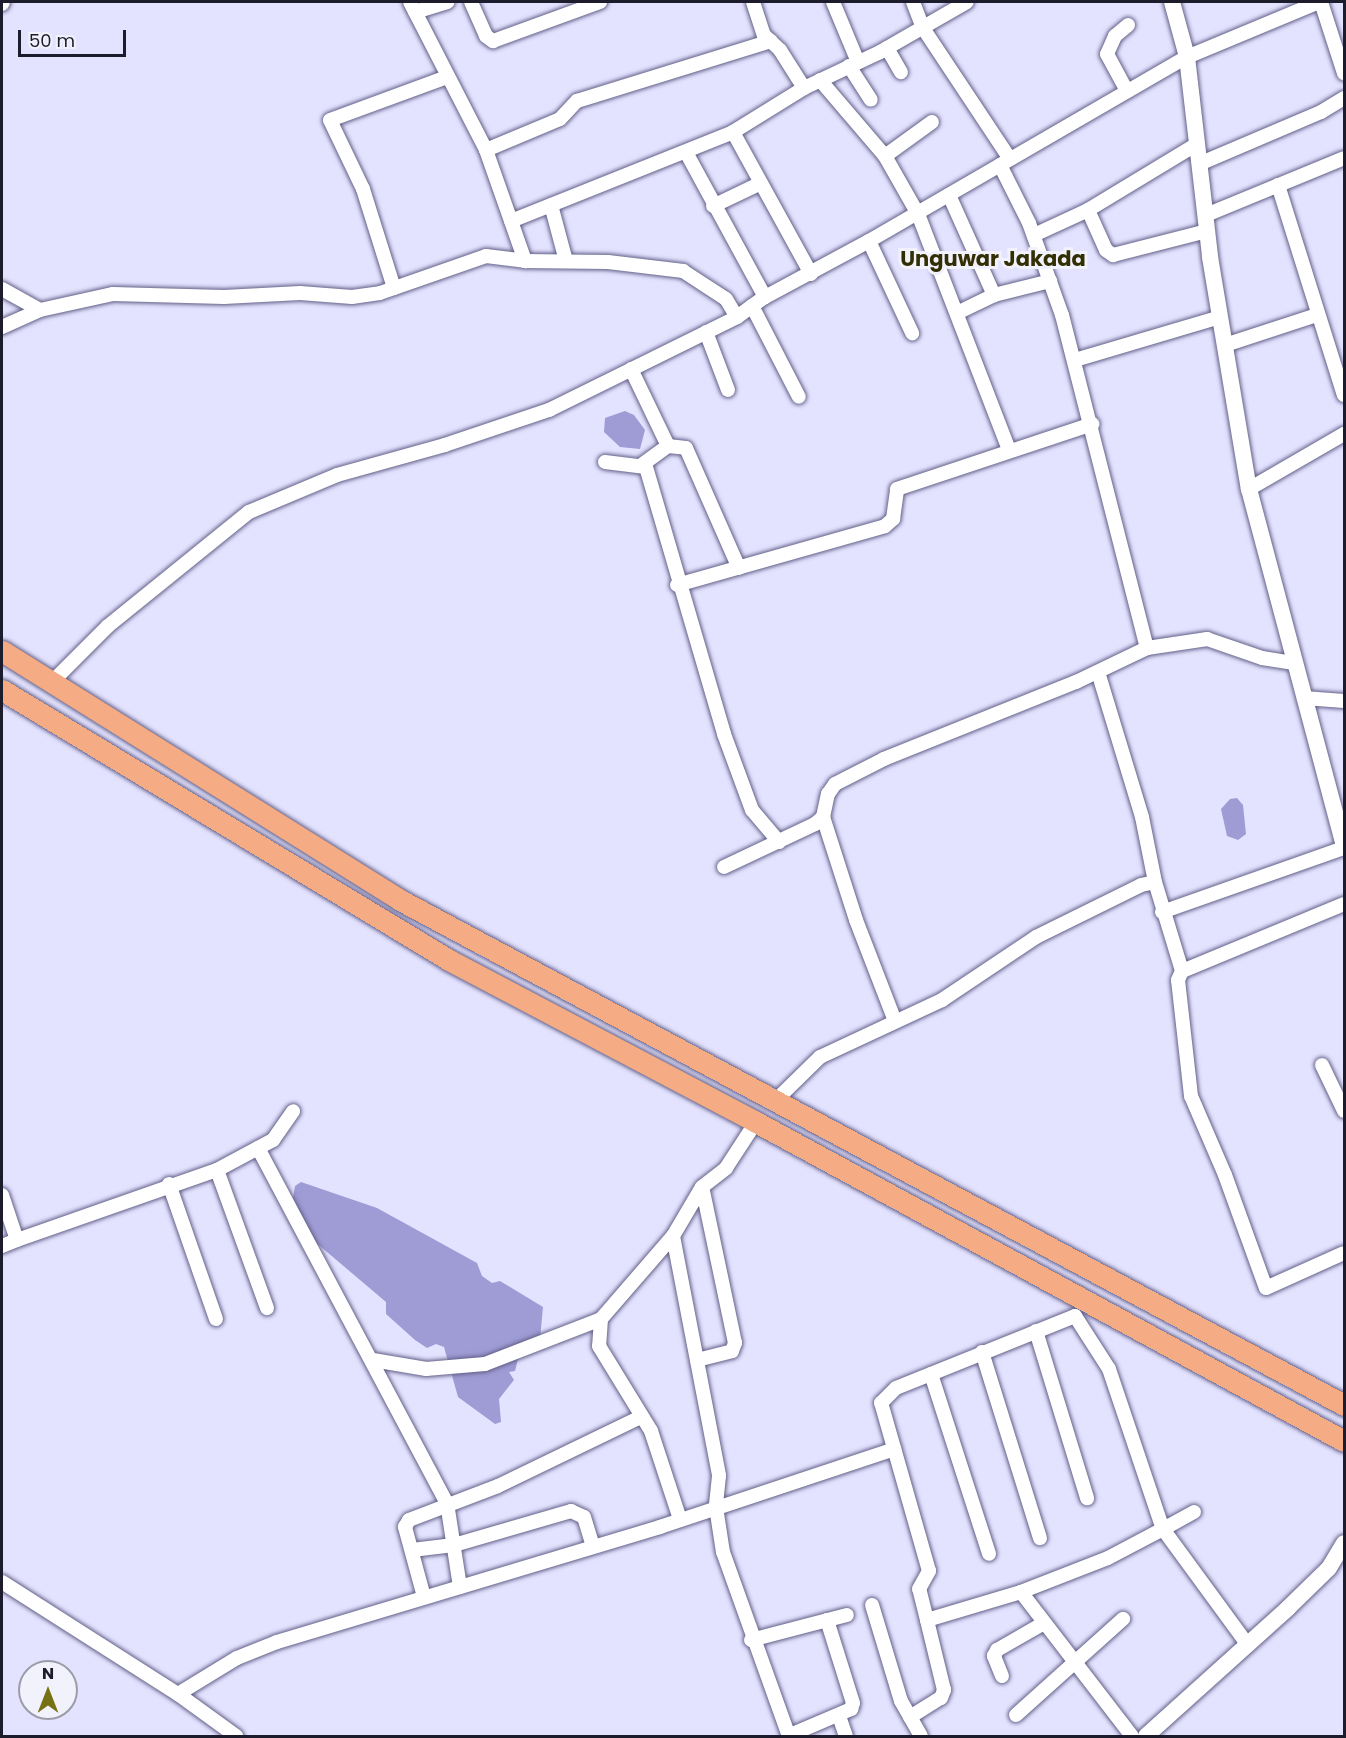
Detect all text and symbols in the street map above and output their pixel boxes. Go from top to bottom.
scale bar [21,18,129,56]
text: 50 m [29,28,75,53]
district label: Unguwar Jakada [900,246,1086,272]
north arrow [18,1660,78,1720]
text: N [42,1662,54,1685]

